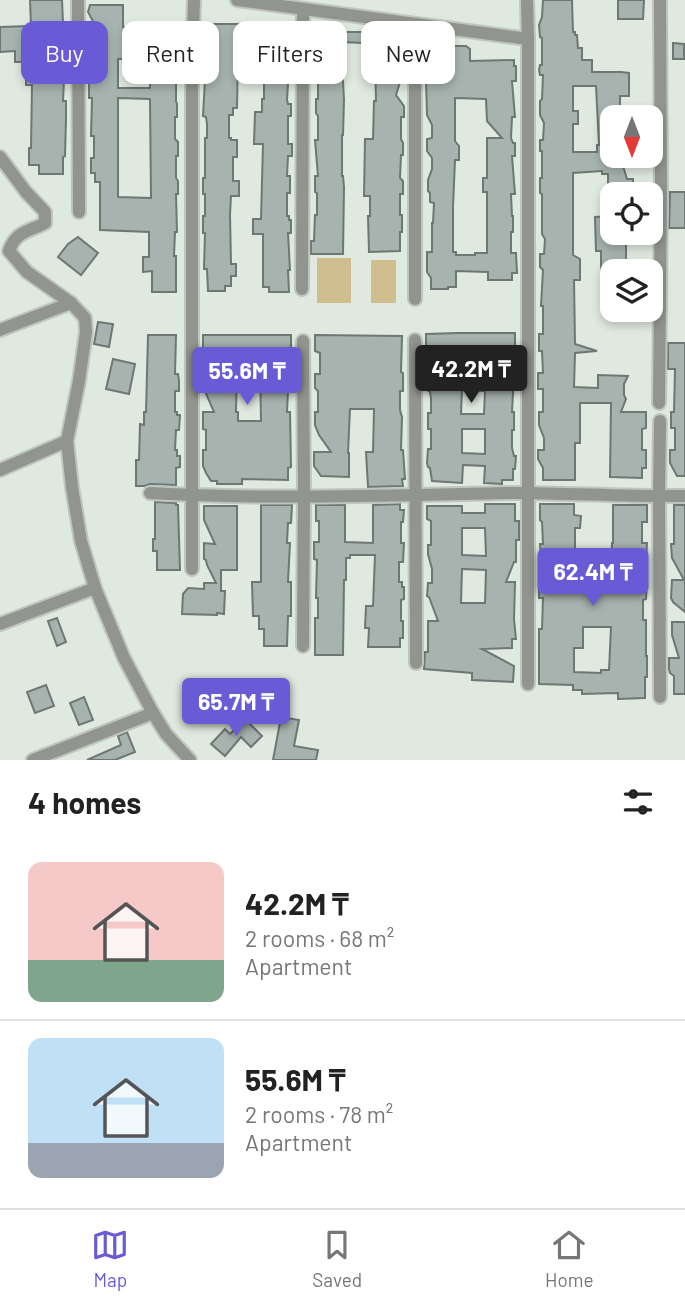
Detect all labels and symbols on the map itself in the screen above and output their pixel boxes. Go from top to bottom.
north arrow [600,105,663,168]
pin: 42.2M ₸ [406,346,536,405]
pin: 55.6M ₸ [182,348,312,407]
pin: 62.4M ₸ [528,548,658,608]
pin: 65.7M ₸ [171,678,301,738]

